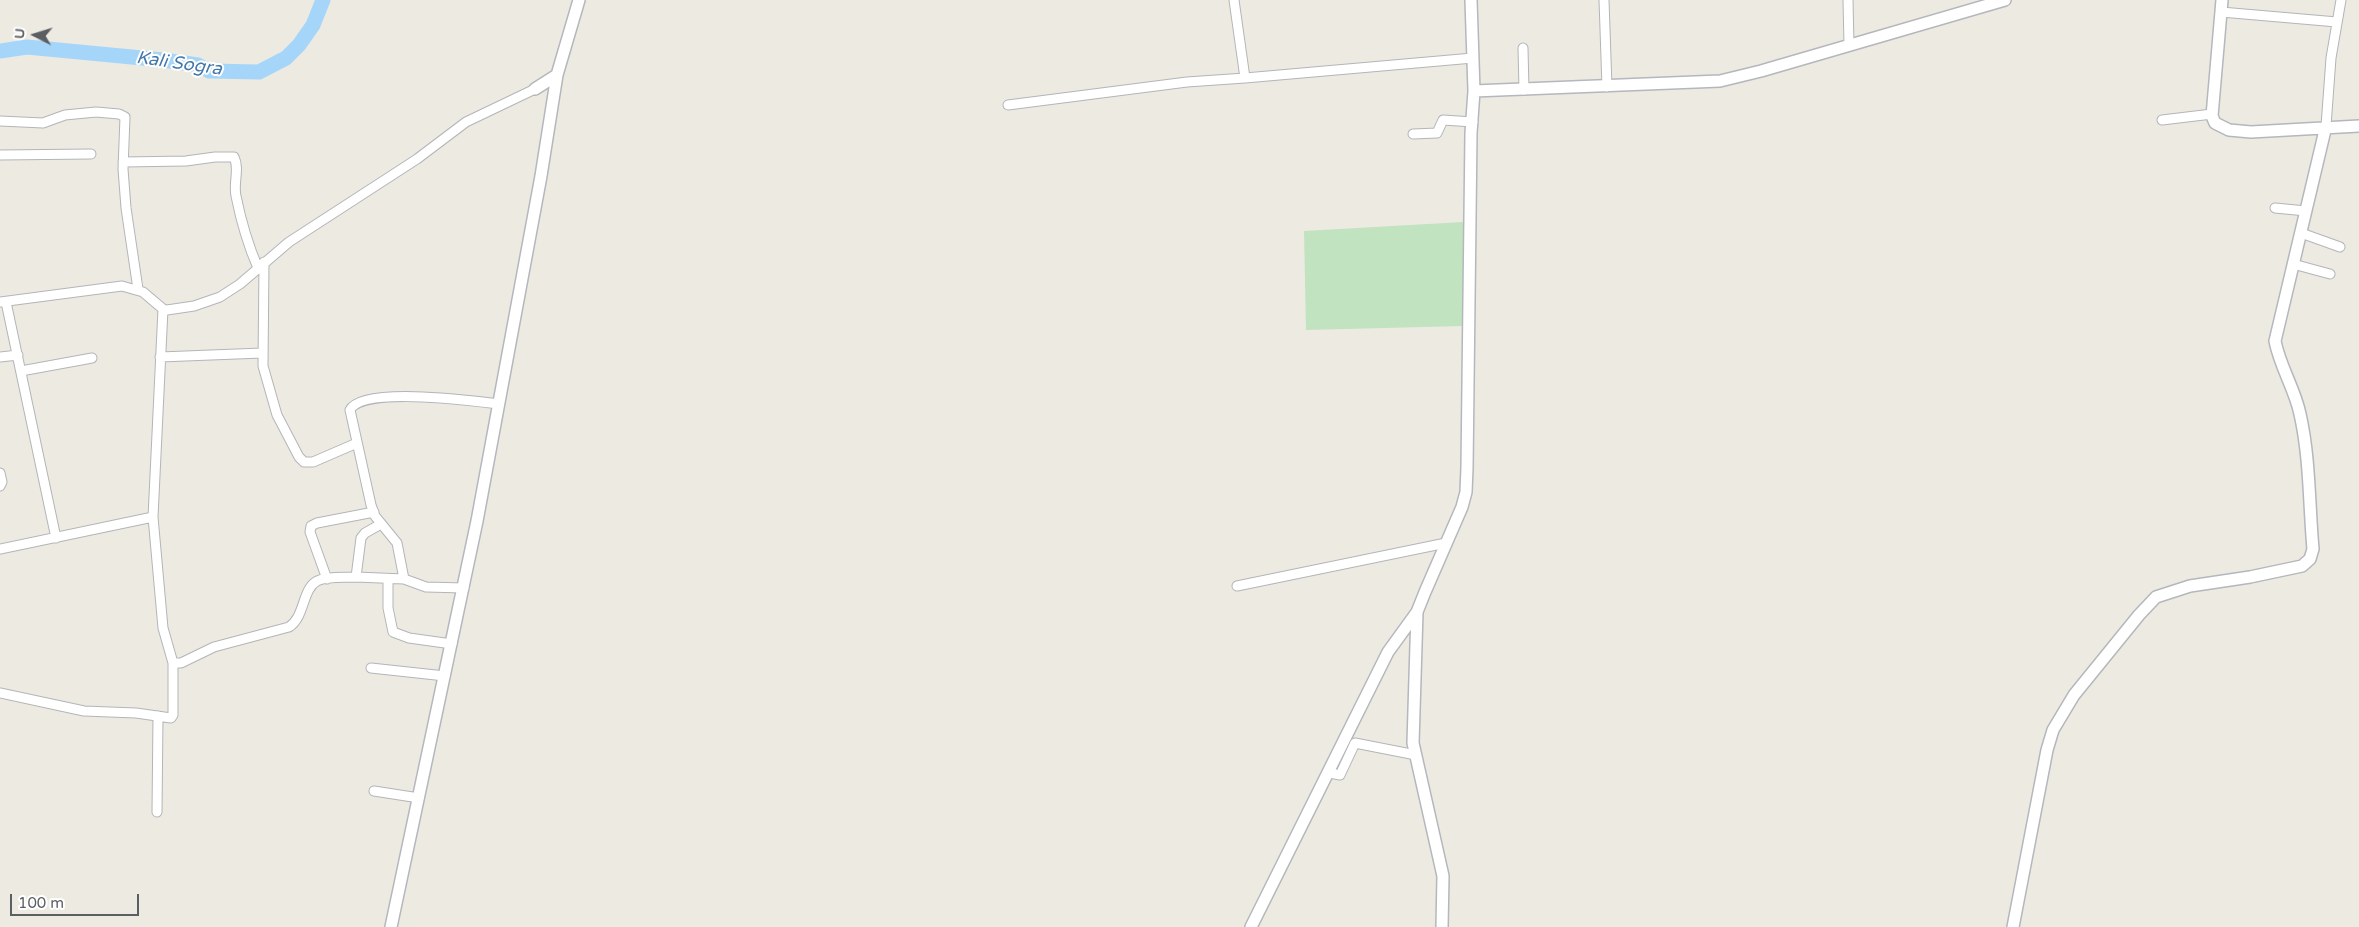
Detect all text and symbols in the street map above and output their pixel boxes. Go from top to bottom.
north arrow [10,10,60,60]
text: U [11,28,28,40]
water label: Kali Sogra [135,47,223,81]
scale bar [12,884,141,916]
text: 100 m [18,894,64,912]

